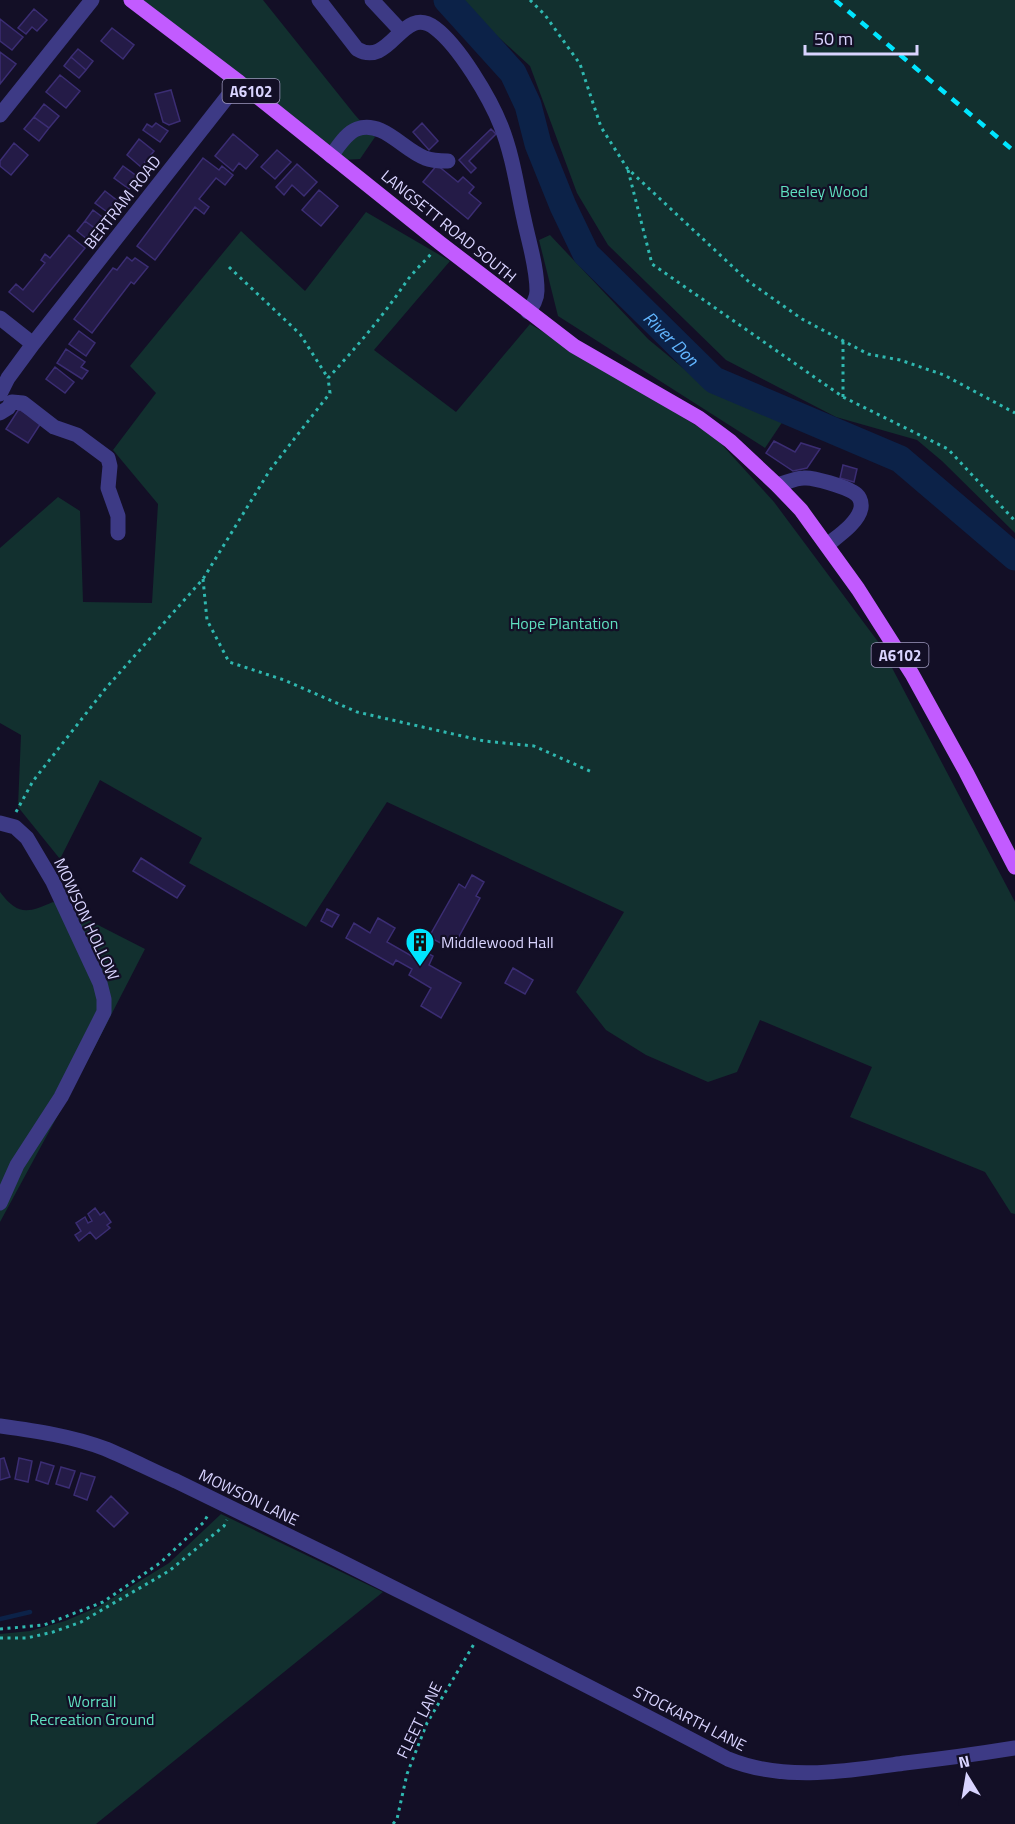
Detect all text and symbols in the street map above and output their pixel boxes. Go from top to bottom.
scale bar [805,18,918,56]
text: 50 m [814,25,853,52]
road number: A6102 [222,79,280,103]
street label: BERTRAM ROAD [78,150,166,254]
street label: LANGSETT ROAD SOUTH [376,164,522,288]
park label: Beeley Wood [780,179,868,203]
water label: River Don [638,304,706,373]
park label: Hope Plantation [510,611,618,635]
road number: A6102 [872,643,928,667]
street label: MOWSON HOLLOW [48,854,126,984]
building icon: Middlewood Hall [404,926,436,968]
place label: Middlewood Hall [441,930,554,954]
street label: MOWSON LANE [195,1462,303,1532]
street label: FLEET LANE [390,1677,448,1762]
street label: STOCKARTH LANE [629,1679,751,1757]
park label: Worrall Recreation Ground [29,1689,155,1731]
north arrow [937,1746,997,1806]
text: N [956,1748,972,1774]

